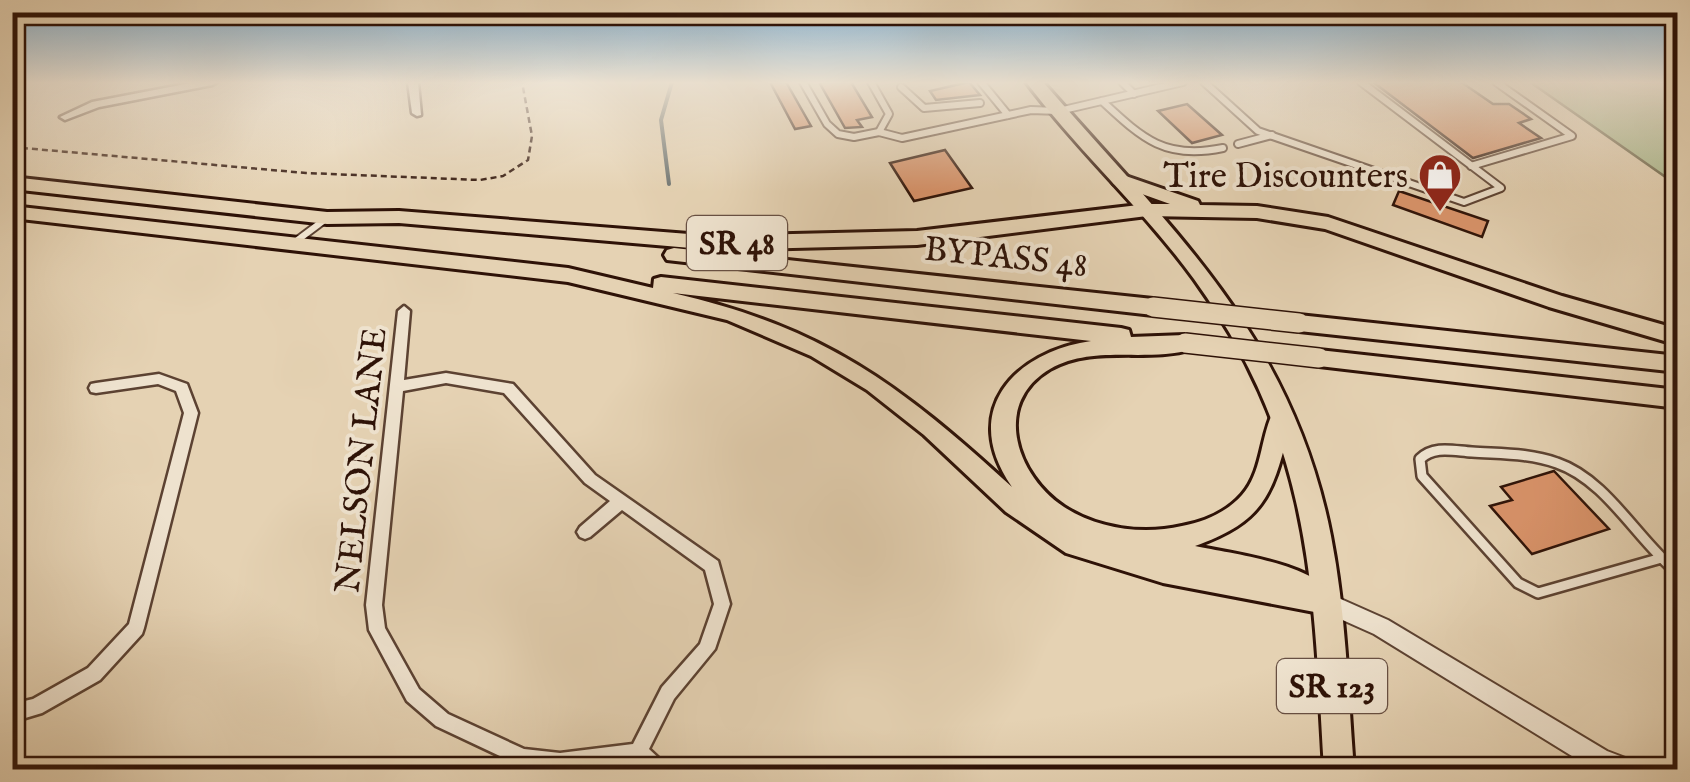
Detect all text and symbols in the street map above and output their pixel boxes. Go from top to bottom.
shop icon: Tire Discounters [1417,152,1463,213]
place label: Tire Discounters [1163,155,1408,200]
road number: SR 48 [687,216,787,270]
street label: BYPASS 48 [922,228,1090,289]
street label: NELSON LANE [326,325,399,595]
road number: SR 123 [1277,659,1387,713]

